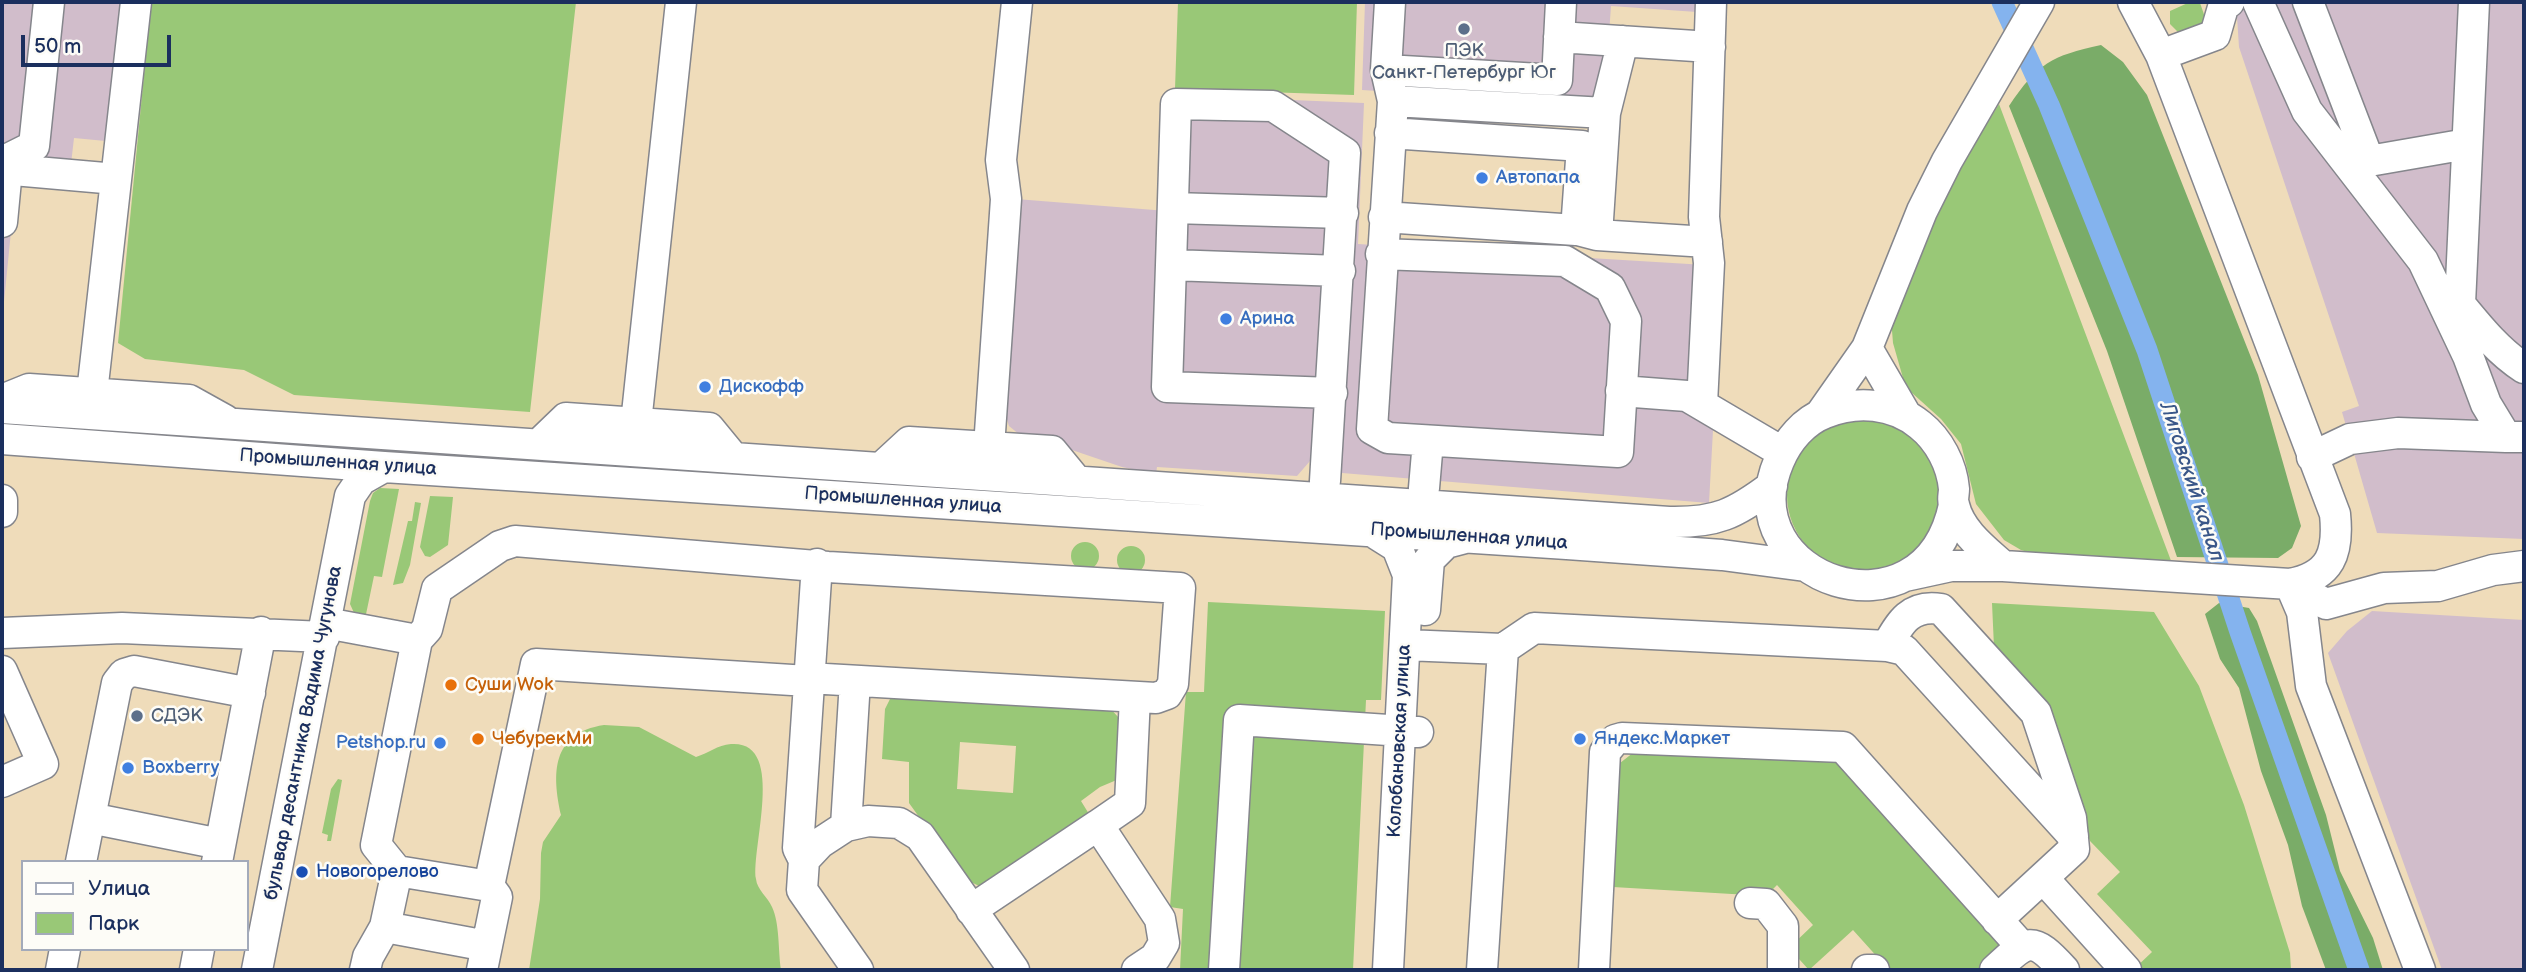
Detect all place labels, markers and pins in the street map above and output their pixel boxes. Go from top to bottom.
marker: ПЭК Санкт-Петербург Юг [1456,21,1472,37]
place label: ПЭК Санкт-Петербург Юг [1372,40,1556,84]
place label: Автопапа [1496,167,1580,189]
marker: Автопапа [1474,170,1490,186]
place label: Арина [1240,308,1295,330]
marker: Арина [1218,311,1234,327]
place label: Дискофф [719,376,804,398]
marker: Дискофф [697,379,713,395]
place label: Суши Wok [465,674,553,696]
marker: Суши Wok [443,677,459,693]
place label: СДЭК [151,705,202,727]
marker: СДЭК [129,708,145,724]
place label: ЧебурекМи [492,728,592,750]
place label: Яндекс.Маркет [1594,728,1730,750]
marker: ЧебурекМи [470,731,486,747]
marker: Яндекс.Маркет [1572,731,1588,747]
place label: Petshop.ru [336,732,426,754]
marker: Petshop.ru [432,735,448,751]
place label: Boxberry [142,757,219,779]
marker: Boxberry [120,760,136,776]
place label: Новогорелово [316,861,439,883]
marker: Новогорелово [294,864,310,880]

